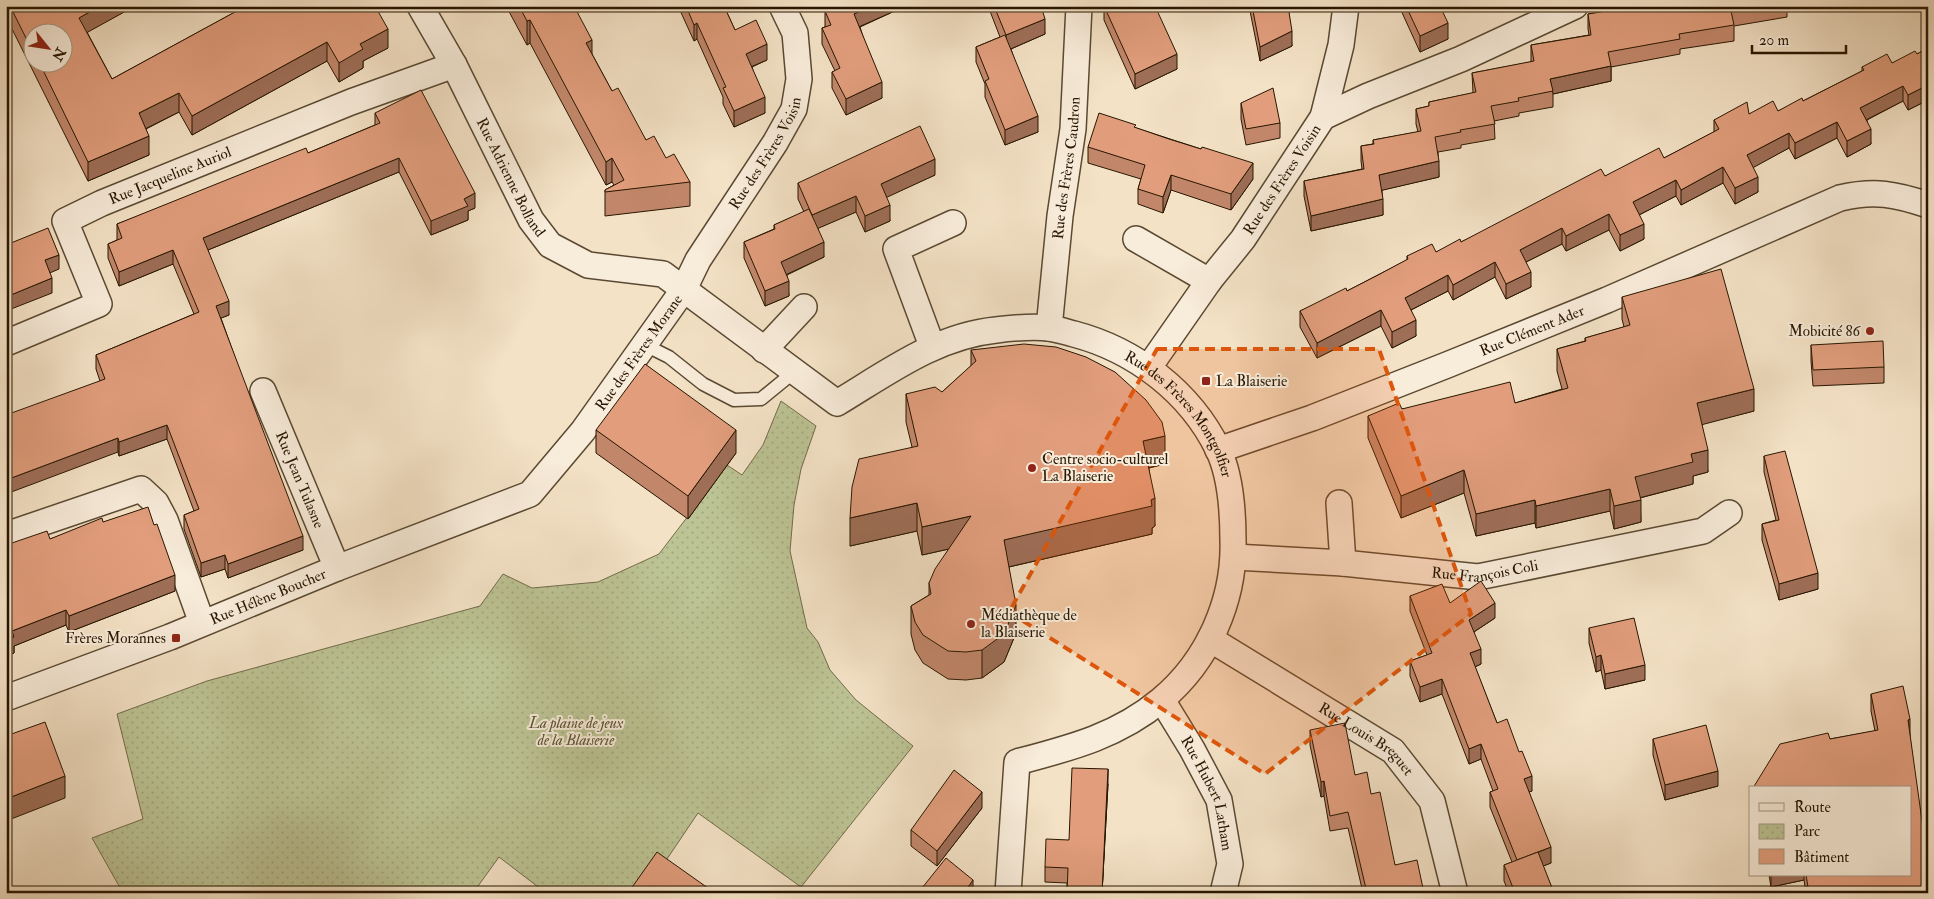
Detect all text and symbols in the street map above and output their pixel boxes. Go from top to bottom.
north arrow [22,22,72,72]
scale bar [1752,22,1845,54]
text: 20 m [1759,31,1789,50]
text: N [48,44,70,64]
street label: Rue des Frères Voisin [725,95,805,213]
street label: Rue des Frères Caudron [1048,96,1084,240]
street label: Rue Adrienne Bolland [472,115,550,241]
street label: Rue des Frères Voisin [1239,120,1325,238]
street label: Rue Jacqueline Auriol [106,142,234,209]
street label: Rue des Frères Morane [591,291,687,414]
street label: Rue Clément Ader [1477,301,1587,360]
place label: Mobicité 86 [1788,322,1861,341]
marker: Mobicité 86 [1864,325,1876,337]
street label: Rue des Frères Montgolfier [1121,347,1237,480]
place label: La Blaiserie [1216,372,1287,391]
marker: La Blaiserie [1200,375,1212,387]
street label: Rue Jean Tulasne [271,428,329,531]
place label: Centre socio-culturel La Blaiserie [1042,450,1169,486]
marker: Centre socio-culturel La Blaiserie [1026,462,1038,474]
street label: Rue François Coli [1430,555,1540,587]
street label: Rue Hélène Boucher [207,564,329,629]
place label: Médiathèque de la Blaiserie [981,606,1077,642]
marker: Médiathèque de la Blaiserie [965,618,977,630]
place label: Frères Morannes [65,629,166,648]
marker: Frères Morannes [170,632,182,644]
street label: Rue Louis Breguet [1315,698,1418,779]
park label: La plaine de jeux de la Blaiserie [528,714,624,750]
street label: Rue Hubert Latham [1177,732,1237,852]
legend [1749,786,1912,876]
text: Route [1794,798,1831,817]
text: Parc [1794,822,1820,841]
text: Bâtiment [1794,848,1849,867]

